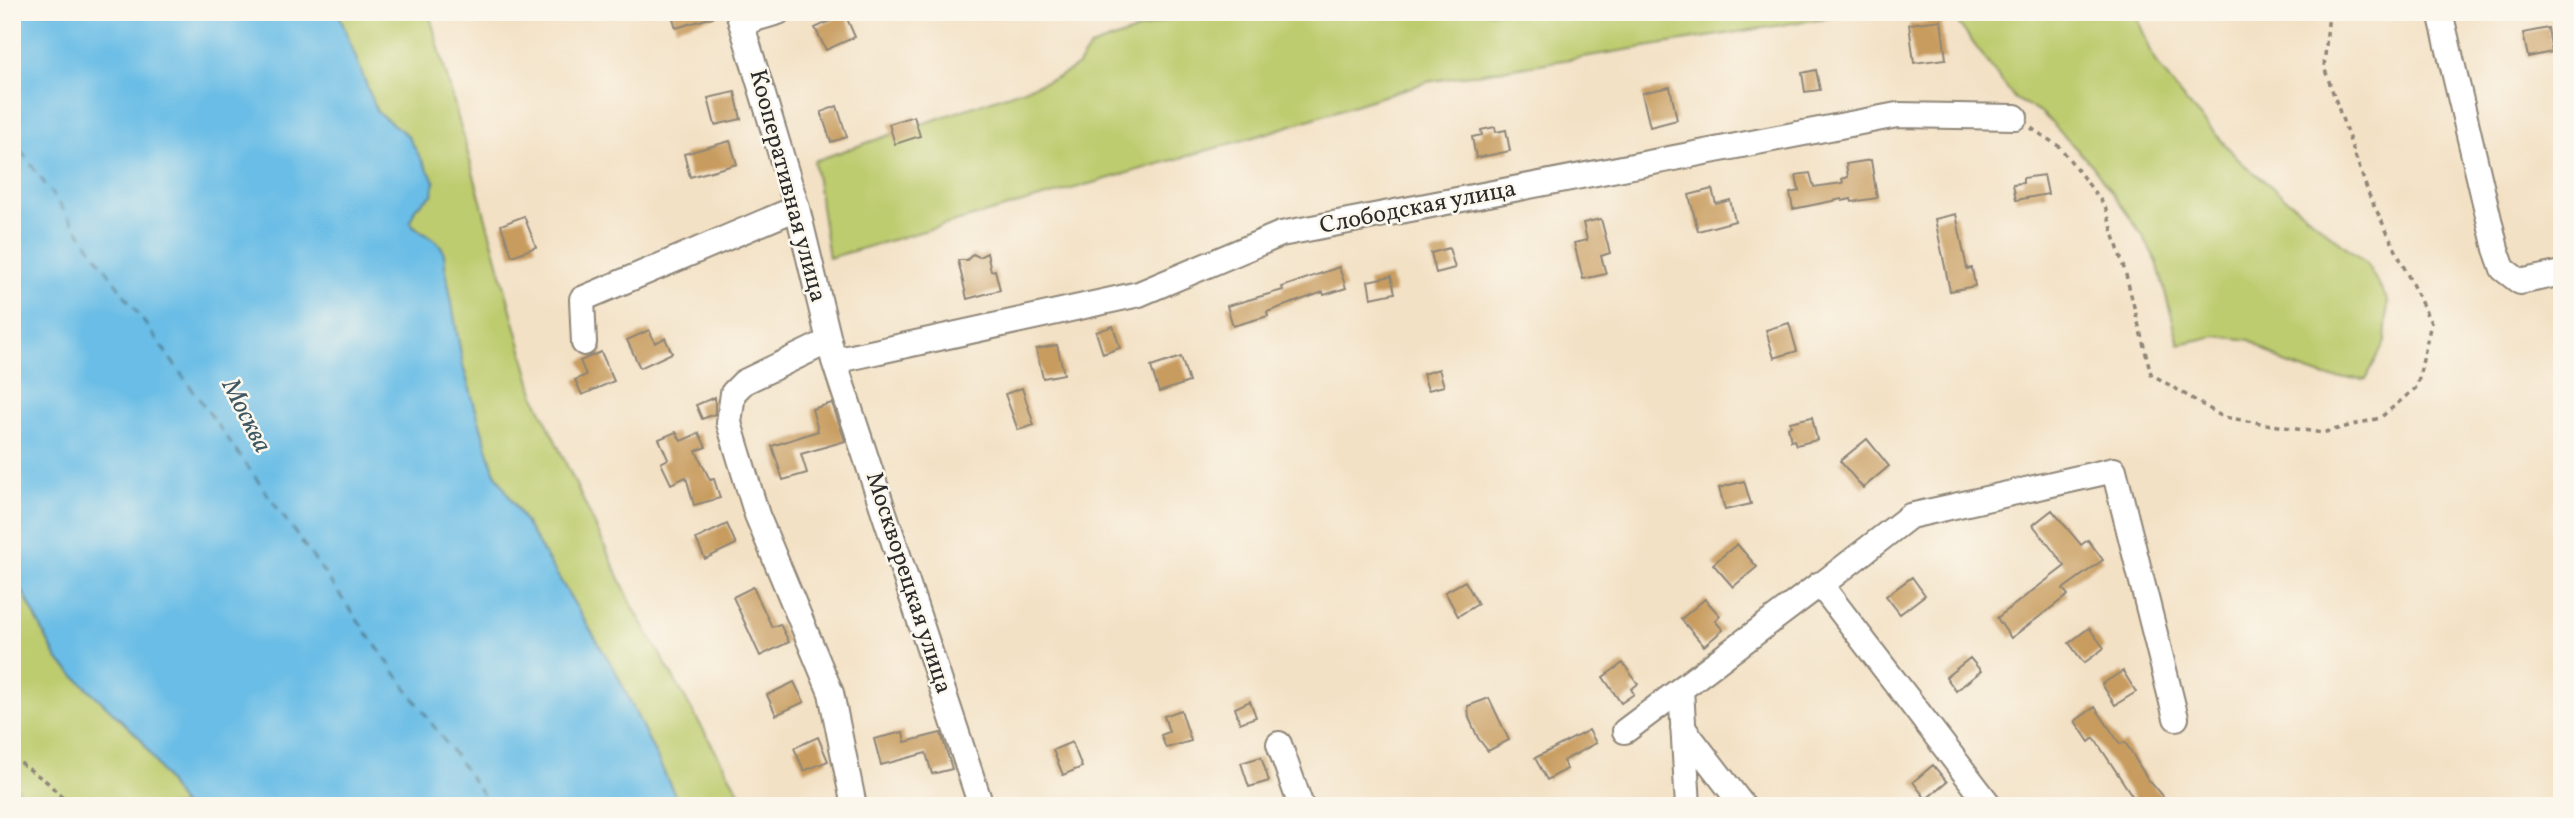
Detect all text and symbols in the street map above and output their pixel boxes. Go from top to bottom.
street label: Кооперативная улица [740,66,834,306]
street label: Слободская улица [1317,172,1519,244]
water label: Москва [212,372,280,459]
street label: Москворецкая улица [856,468,960,698]

